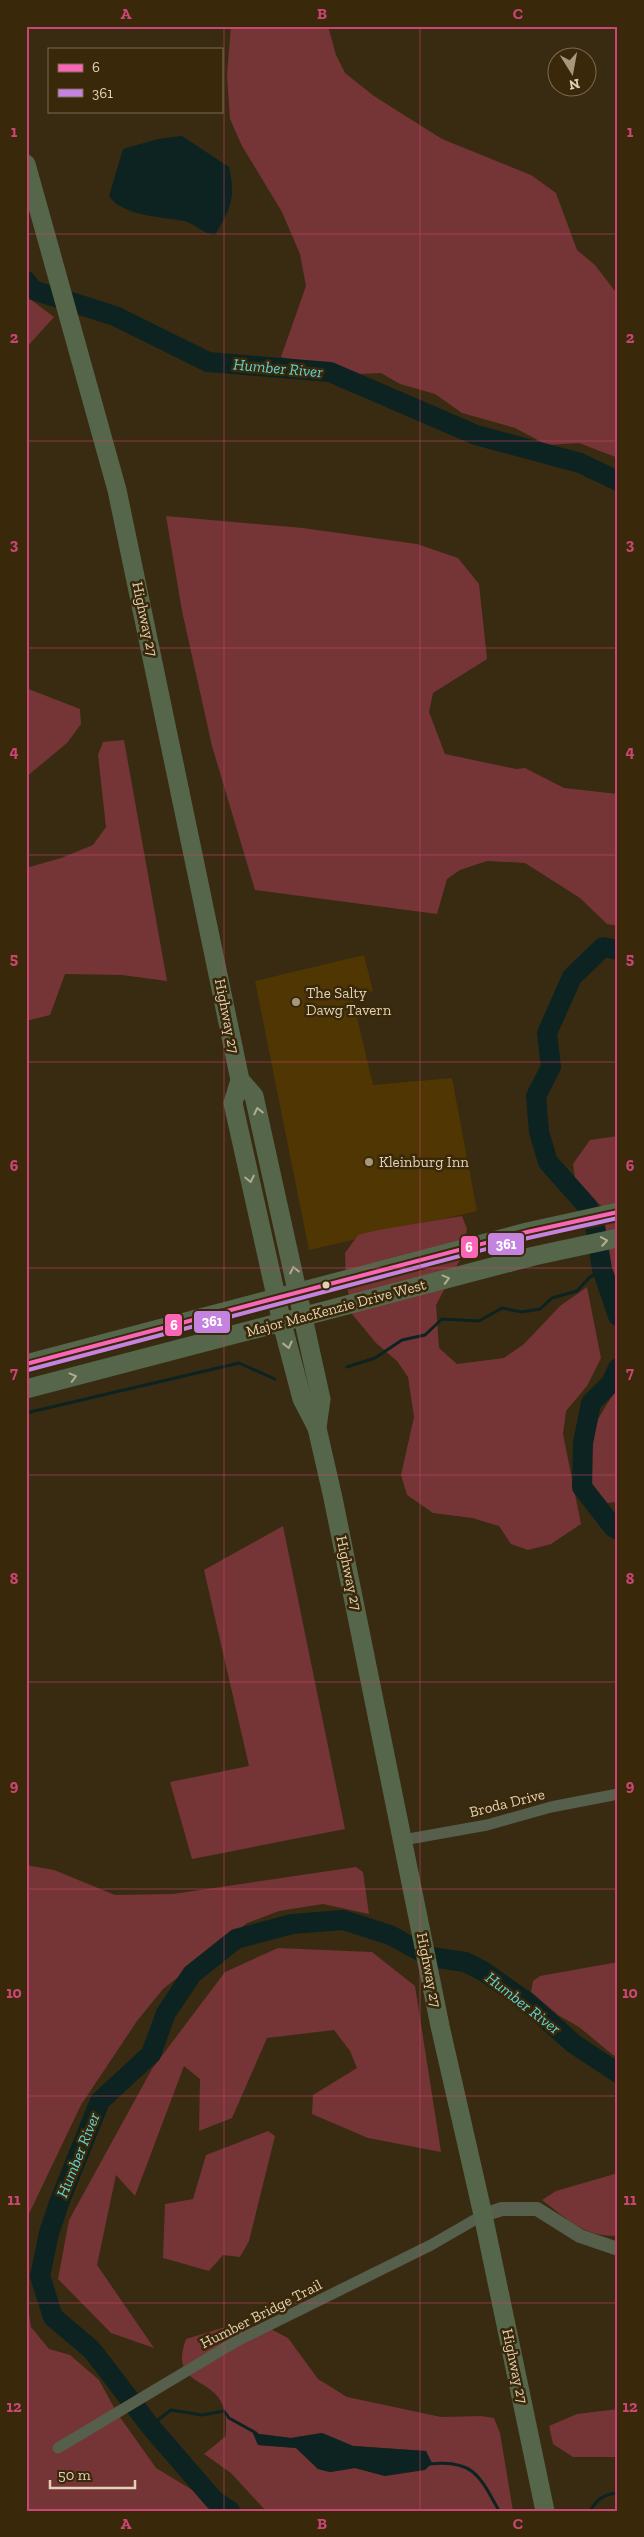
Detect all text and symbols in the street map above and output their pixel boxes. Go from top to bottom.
text: A [121,4,132,23]
text: B [317,4,327,23]
text: C [513,4,523,23]
legend [48,48,222,112]
north arrow [546,48,596,98]
text: 6 [92,58,100,76]
text: N [567,75,581,94]
text: 361 [92,84,113,102]
text: 1 [11,122,18,141]
text: 1 [627,122,634,141]
text: 2 [10,328,19,347]
text: 2 [626,328,635,347]
water label: Humber River [232,355,324,381]
text: 3 [10,535,19,554]
text: 3 [626,535,635,554]
street label: Highway 27 [128,580,162,658]
text: 4 [9,742,19,761]
text: 4 [625,742,635,761]
text: 5 [10,949,18,968]
text: 5 [626,949,634,968]
street label: Highway 27 [211,977,243,1055]
place label: The Salty Dawg Tavern [306,984,392,1019]
marker: The Salty Dawg Tavern [290,996,302,1008]
one-way arrow [253,1107,264,1116]
place label: Kleinburg Inn [379,1153,469,1171]
text: 6 [10,1156,19,1175]
marker: Kleinburg Inn [363,1156,375,1168]
text: 6 [626,1156,635,1175]
one-way arrow [244,1174,255,1183]
line badge: 361 [487,1232,525,1256]
line badge: 6 [460,1235,479,1259]
text: 361 [496,1236,517,1253]
one-way arrow [600,1236,609,1246]
text: 6 [465,1239,473,1256]
one-way arrow [289,1265,300,1274]
one-way arrow [442,1274,451,1285]
street label: Major MacKenzie Drive West [244,1275,428,1341]
unlabelled marker [321,1280,331,1290]
line badge: 361 [193,1310,231,1334]
line badge: 6 [164,1313,183,1337]
text: 361 [202,1313,223,1330]
text: 6 [170,1317,178,1334]
one-way arrow [282,1340,293,1349]
text: 7 [10,1363,18,1382]
text: 7 [626,1363,634,1382]
one-way arrow [69,1372,78,1383]
street label: Highway 27 [332,1534,366,1612]
text: 8 [10,1569,19,1588]
text: 8 [626,1569,635,1588]
text: 9 [10,1776,19,1795]
text: 9 [626,1776,635,1795]
street label: Broda Drive [467,1785,547,1821]
street label: Highway 27 [413,1931,445,2009]
water label: Humber River [482,1968,565,2038]
text: 10 [6,1983,22,2002]
text: 10 [622,1983,638,2002]
water label: Humber River [52,2109,104,2200]
text: 11 [8,2190,21,2209]
text: 11 [624,2190,637,2209]
street label: Humber Bridge Trail [197,2276,325,2352]
street label: Highway 27 [498,2327,532,2405]
text: 12 [6,2397,22,2416]
text: 12 [622,2397,638,2416]
scale bar [50,2457,135,2489]
text: 50 m [58,2466,91,2484]
text: A [121,2514,132,2533]
text: B [317,2514,327,2533]
text: C [513,2514,523,2533]

